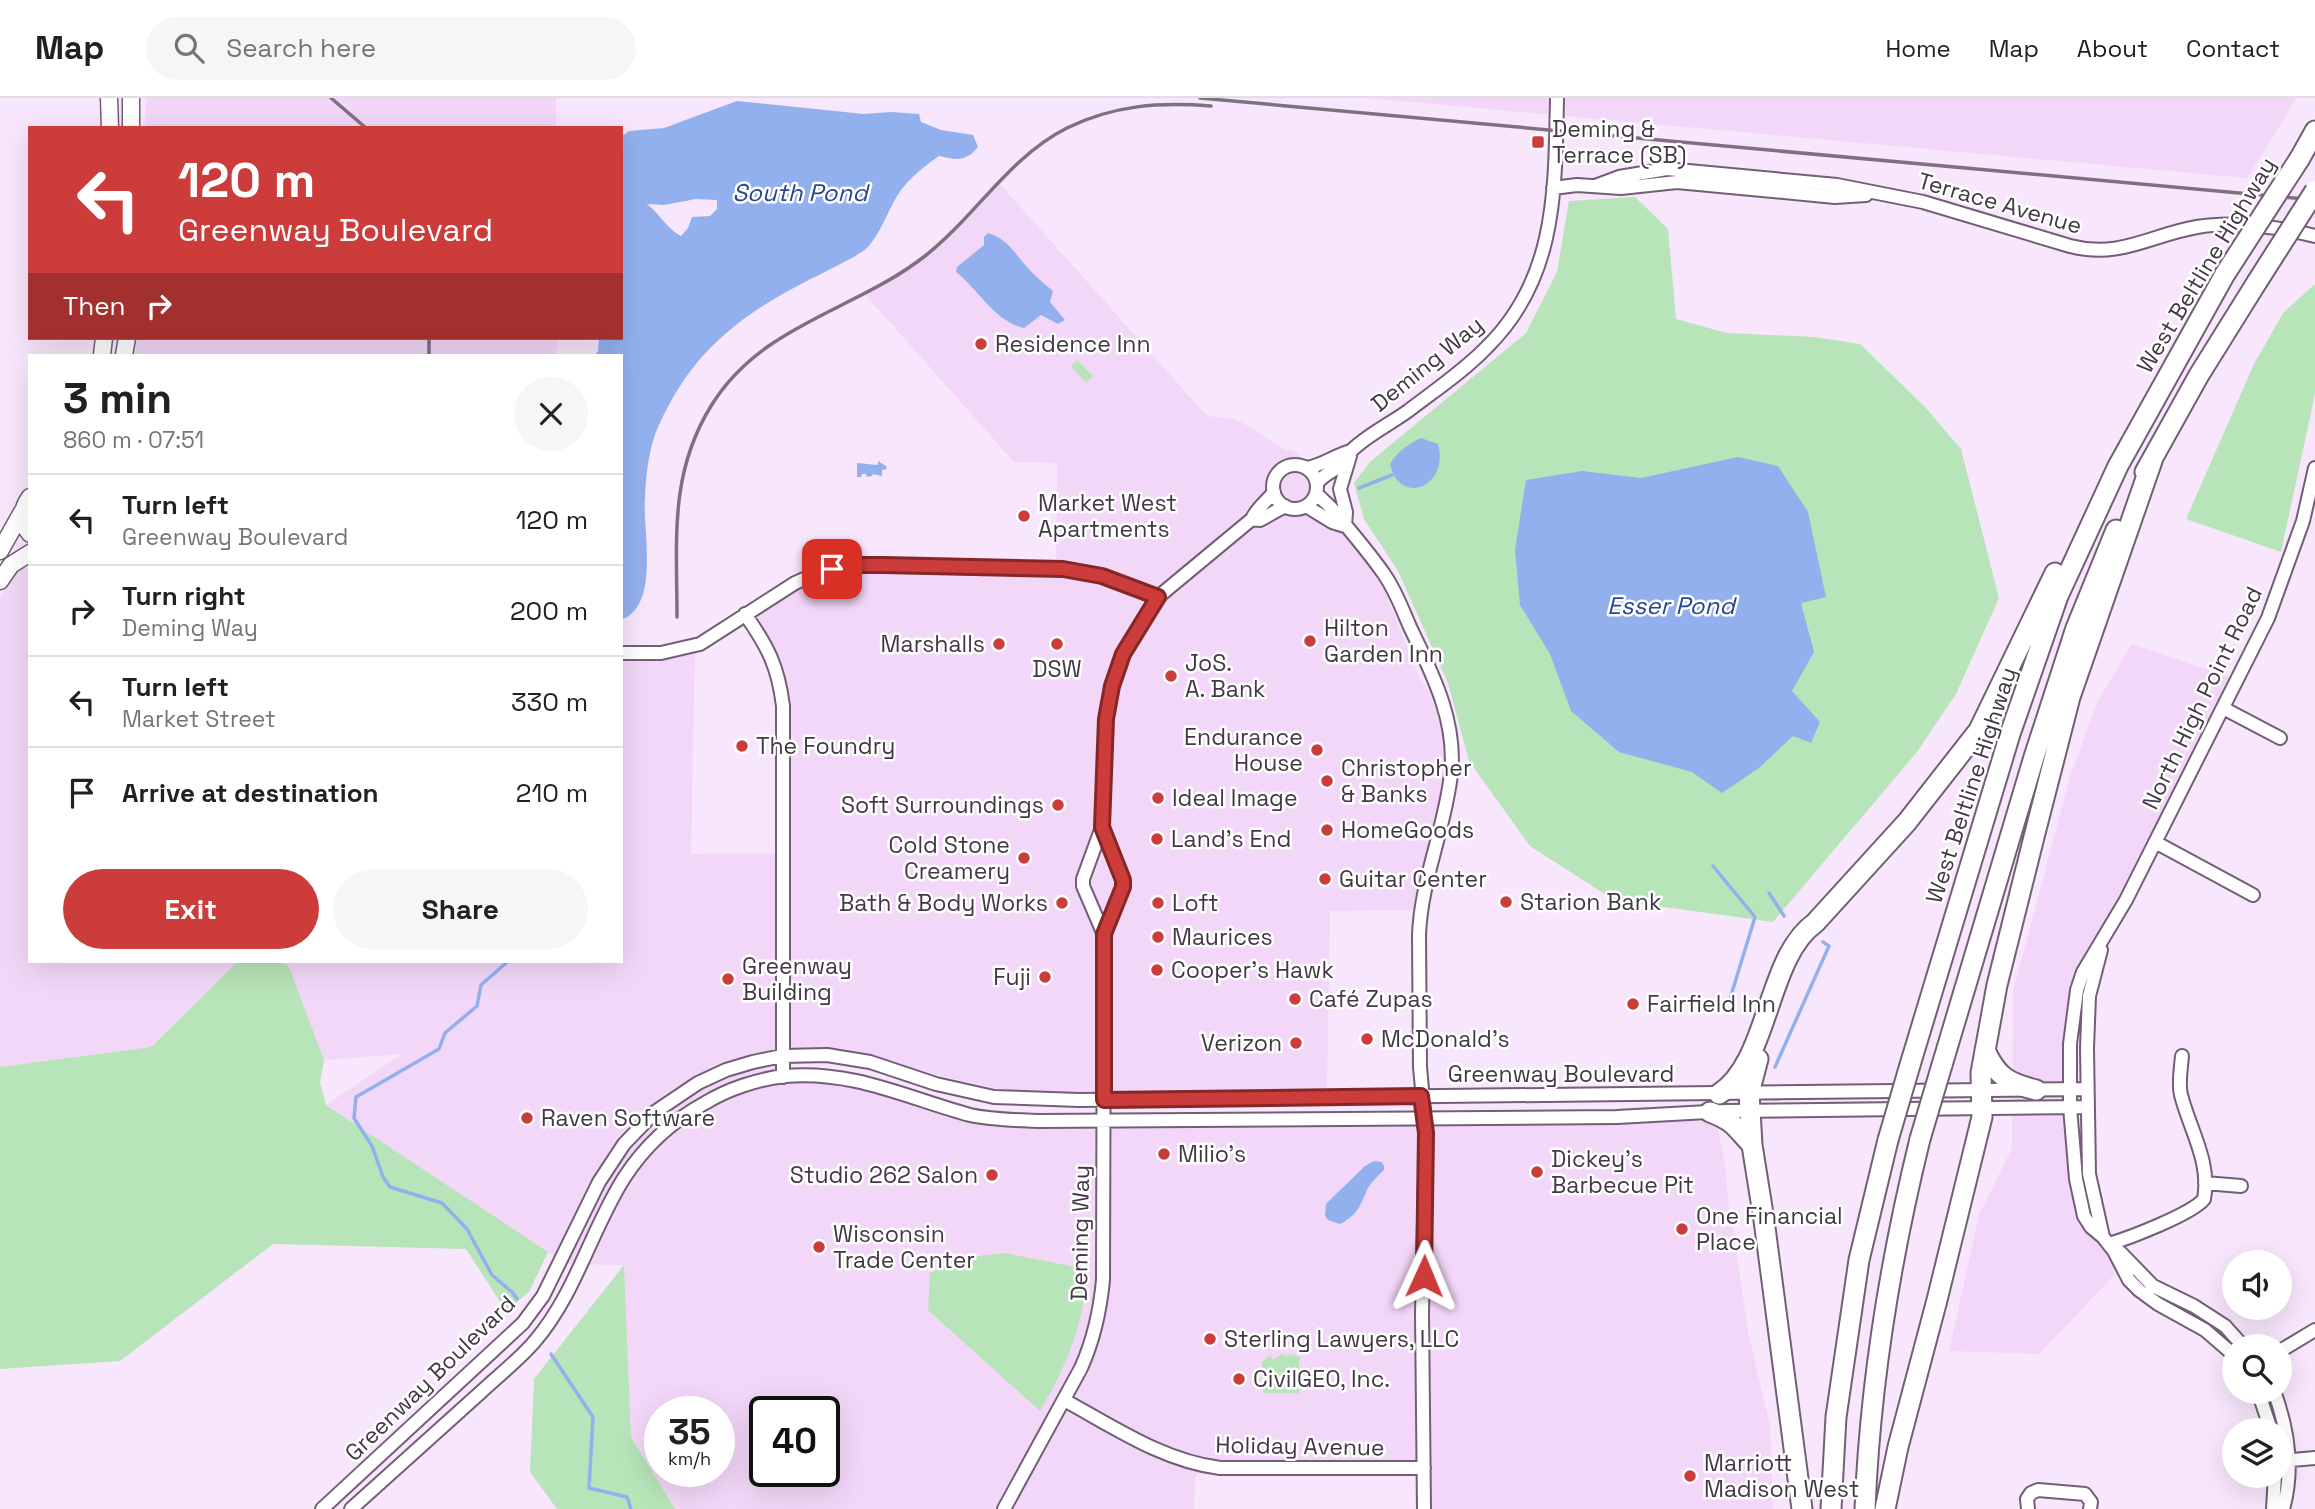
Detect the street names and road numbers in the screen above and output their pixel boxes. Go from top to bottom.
street label: West Beltline Highway [2130,152,2282,378]
street label: Terrace Avenue [1915,165,2085,241]
street label: Deming Way [1365,310,1489,418]
street label: North High Point Road [2135,582,2269,814]
street label: West Beltline Highway [1919,663,2023,907]
street label: Greenway Boulevard [1448,1059,1674,1089]
street label: Deming Way [1064,1165,1096,1301]
street label: Greenway Boulevard [338,1289,522,1467]
street label: Holiday Avenue [1215,1430,1385,1462]

